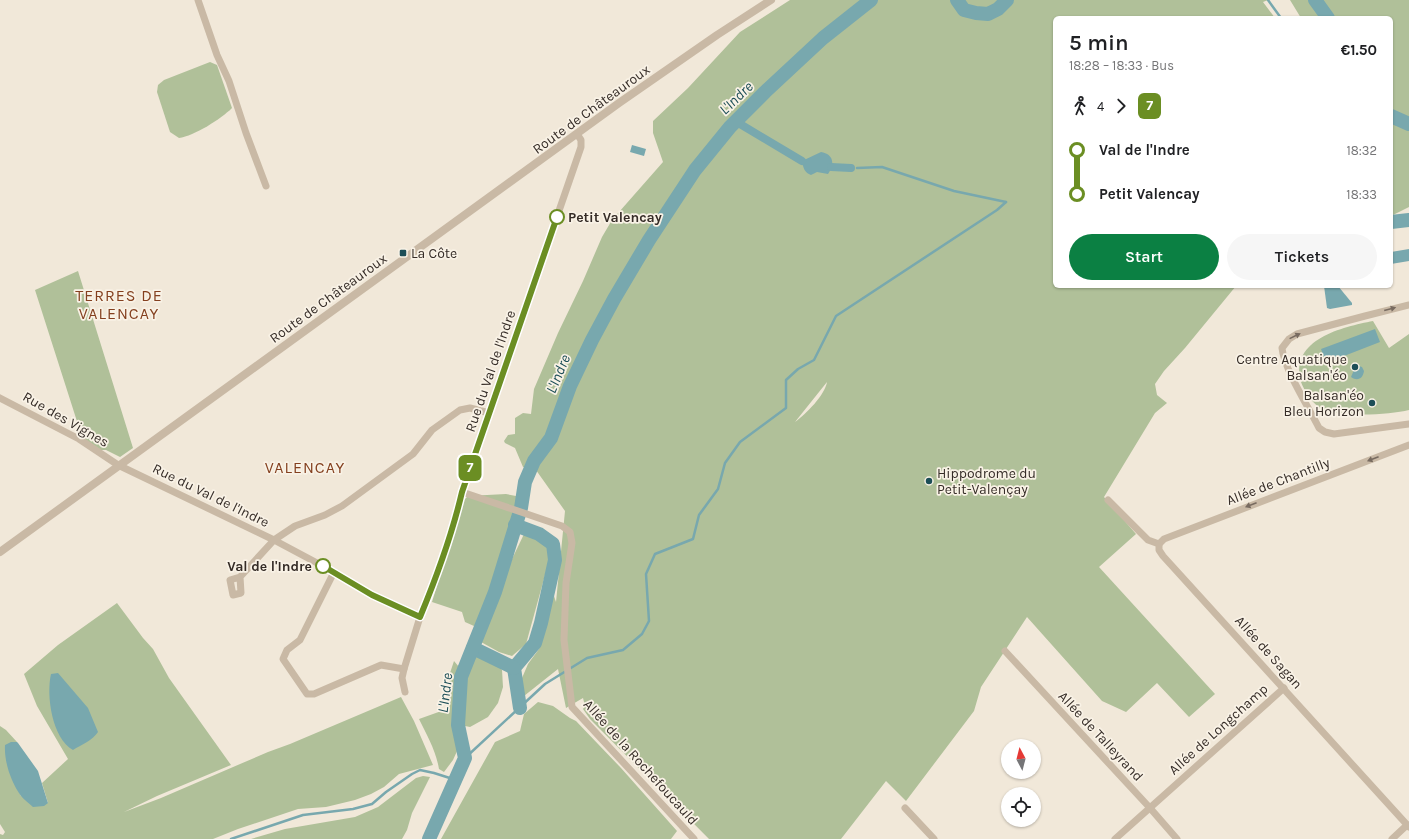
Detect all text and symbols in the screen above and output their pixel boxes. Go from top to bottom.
text: 5 min [1069,30,1129,56]
text: €1.50 [1341,41,1377,59]
text: 18:28 – 18:33 · Bus [1069,58,1174,73]
street label: Route de Châteauroux [529,61,653,158]
water label: L'Indre [715,78,757,118]
icon: walk [1069,95,1091,117]
icon: forward [1110,95,1132,117]
text: 7 [1146,97,1153,114]
text: 4 [1097,99,1104,114]
text: Val de l'Indre [1099,141,1190,159]
text: 18:32 [1347,143,1377,158]
text: Petit Valencay [1099,185,1200,203]
text: 18:33 [1346,187,1377,202]
marker: Petit Valencay [549,209,565,225]
place label: Petit Valencay [568,209,662,226]
button: Start [1069,234,1219,280]
button: Tickets [1227,234,1377,280]
place label: La Côte [411,245,457,262]
marker: La Côte [398,248,408,258]
street label: Route de Châteauroux [266,250,390,347]
district label: TERRES DE VALENCAY [75,286,163,323]
one-way arrow [1384,306,1396,312]
street label: Rue du Val de l'Indre [462,308,519,434]
one-way arrow [1289,333,1301,339]
place label: Centre Aquatique Balsan'éo [1236,351,1347,384]
water label: L'Indre [542,352,574,396]
marker: Centre Aquatique Balsan'éo [1350,362,1360,372]
place label: Balsan'éo Bleu Horizon [1283,387,1364,420]
street label: Rue des Vignes [20,388,112,451]
marker: Balsan'éo Bleu Horizon [1367,398,1377,408]
street label: Allée de Chantilly [1224,454,1333,509]
line badge: 7 [457,455,483,481]
one-way arrow [1366,456,1378,462]
district label: VALENCAY [265,458,345,477]
text: 7 [467,459,473,476]
street label: Rue du Val de l'Indre [150,460,272,531]
place label: Hippodrome du Petit-Valençay [937,465,1036,498]
marker: Hippodrome du Petit-Valençay [924,476,934,486]
one-way arrow [1245,503,1257,509]
place label: Val de l'Indre [227,558,312,575]
marker: Val de l'Indre [315,558,331,574]
street label: Allée de Sagan [1231,612,1306,692]
water label: L'Indre [434,672,456,714]
street label: Allée de Longchamp [1165,680,1271,778]
street label: Allée de Talleyrand [1055,688,1147,785]
street label: Allée de la Rochefoucauld [580,696,701,829]
north arrow [1001,739,1041,779]
map controls [1001,739,1041,827]
button: locate [1001,787,1041,827]

